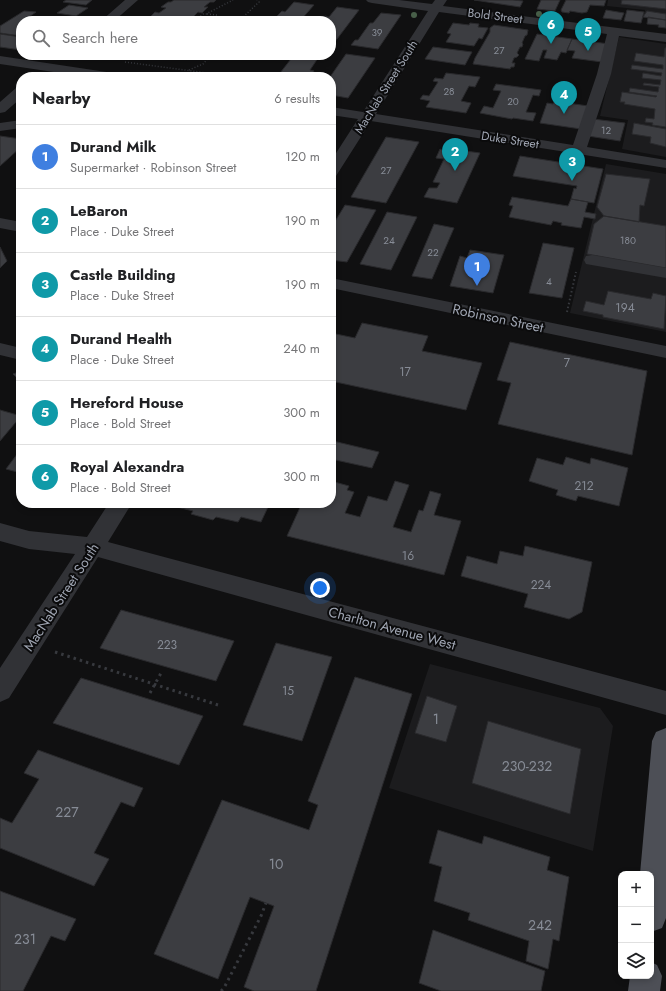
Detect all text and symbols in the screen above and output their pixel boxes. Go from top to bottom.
street label: Bold Street [467,4,524,28]
pin: 6 [538,11,564,44]
search box [16,16,336,60]
pin: 5 [575,18,601,51]
house number: 39 [371,25,383,40]
icon: search [30,27,52,49]
text: Search here [62,27,138,49]
street label: MacNab Street South [350,37,422,137]
house number: 27 [494,43,505,58]
pin: 4 [551,81,577,114]
house number: 28 [443,84,455,99]
text: Nearby [32,86,90,110]
text: 6 results [274,89,320,108]
house number: 20 [507,94,519,109]
house number: 12 [601,123,611,138]
street label: Duke Street [480,127,540,153]
text: Durand Milk [70,136,156,158]
pin: 2 [442,138,468,171]
text: 1 [42,147,48,166]
text: 120 m [285,147,320,166]
pin: 3 [559,148,585,181]
text: Supermarket · Robinson Street [70,158,236,177]
house number: 27 [381,163,392,178]
text: LeBaron [70,200,128,222]
text: 2 [41,211,49,230]
text: 190 m [285,211,320,230]
text: Place · Duke Street [70,222,174,241]
house number: 24 [383,233,395,248]
house number: 180 [620,233,636,248]
house number: 22 [427,245,439,260]
pin: 1 [464,253,490,286]
text: Castle Building [70,264,175,286]
house number: 4 [546,274,552,289]
text: 3 [41,275,49,294]
text: 190 m [285,275,320,294]
text: Place · Duke Street [70,286,174,305]
street label: Robinson Street [451,299,546,338]
house number: 194 [615,299,635,317]
text: Durand Health [70,328,172,350]
text: 4 [40,339,50,358]
text: 240 m [283,339,320,358]
text: Place · Duke Street [70,350,174,369]
house number: 7 [564,354,571,372]
house number: 17 [399,363,412,381]
text: Hereford House [70,392,184,414]
text: 5 [41,403,49,422]
text: 300 m [283,403,320,422]
text: Place · Bold Street [70,414,171,433]
text: Royal Alexandra [70,456,184,478]
text: 6 [41,467,49,486]
text: 300 m [283,467,320,486]
house number: 212 [574,477,594,495]
text: Place · Bold Street [70,478,171,497]
street label: MacNab Street South [18,539,104,655]
house number: 16 [402,547,414,565]
house number: 224 [531,576,551,594]
your location [310,578,330,598]
street label: Charlton Avenue West [326,601,458,655]
house number: 223 [157,636,178,654]
house number: 15 [282,682,294,700]
house number: 1 [433,709,439,729]
house number: 230-232 [502,756,552,776]
house number: 227 [55,802,79,822]
house number: 10 [269,854,283,874]
map controls [618,871,654,979]
button: + [618,871,654,907]
button: − [618,907,654,943]
house number: 242 [528,915,552,935]
house number: 231 [14,929,36,949]
button: layers [618,943,654,979]

